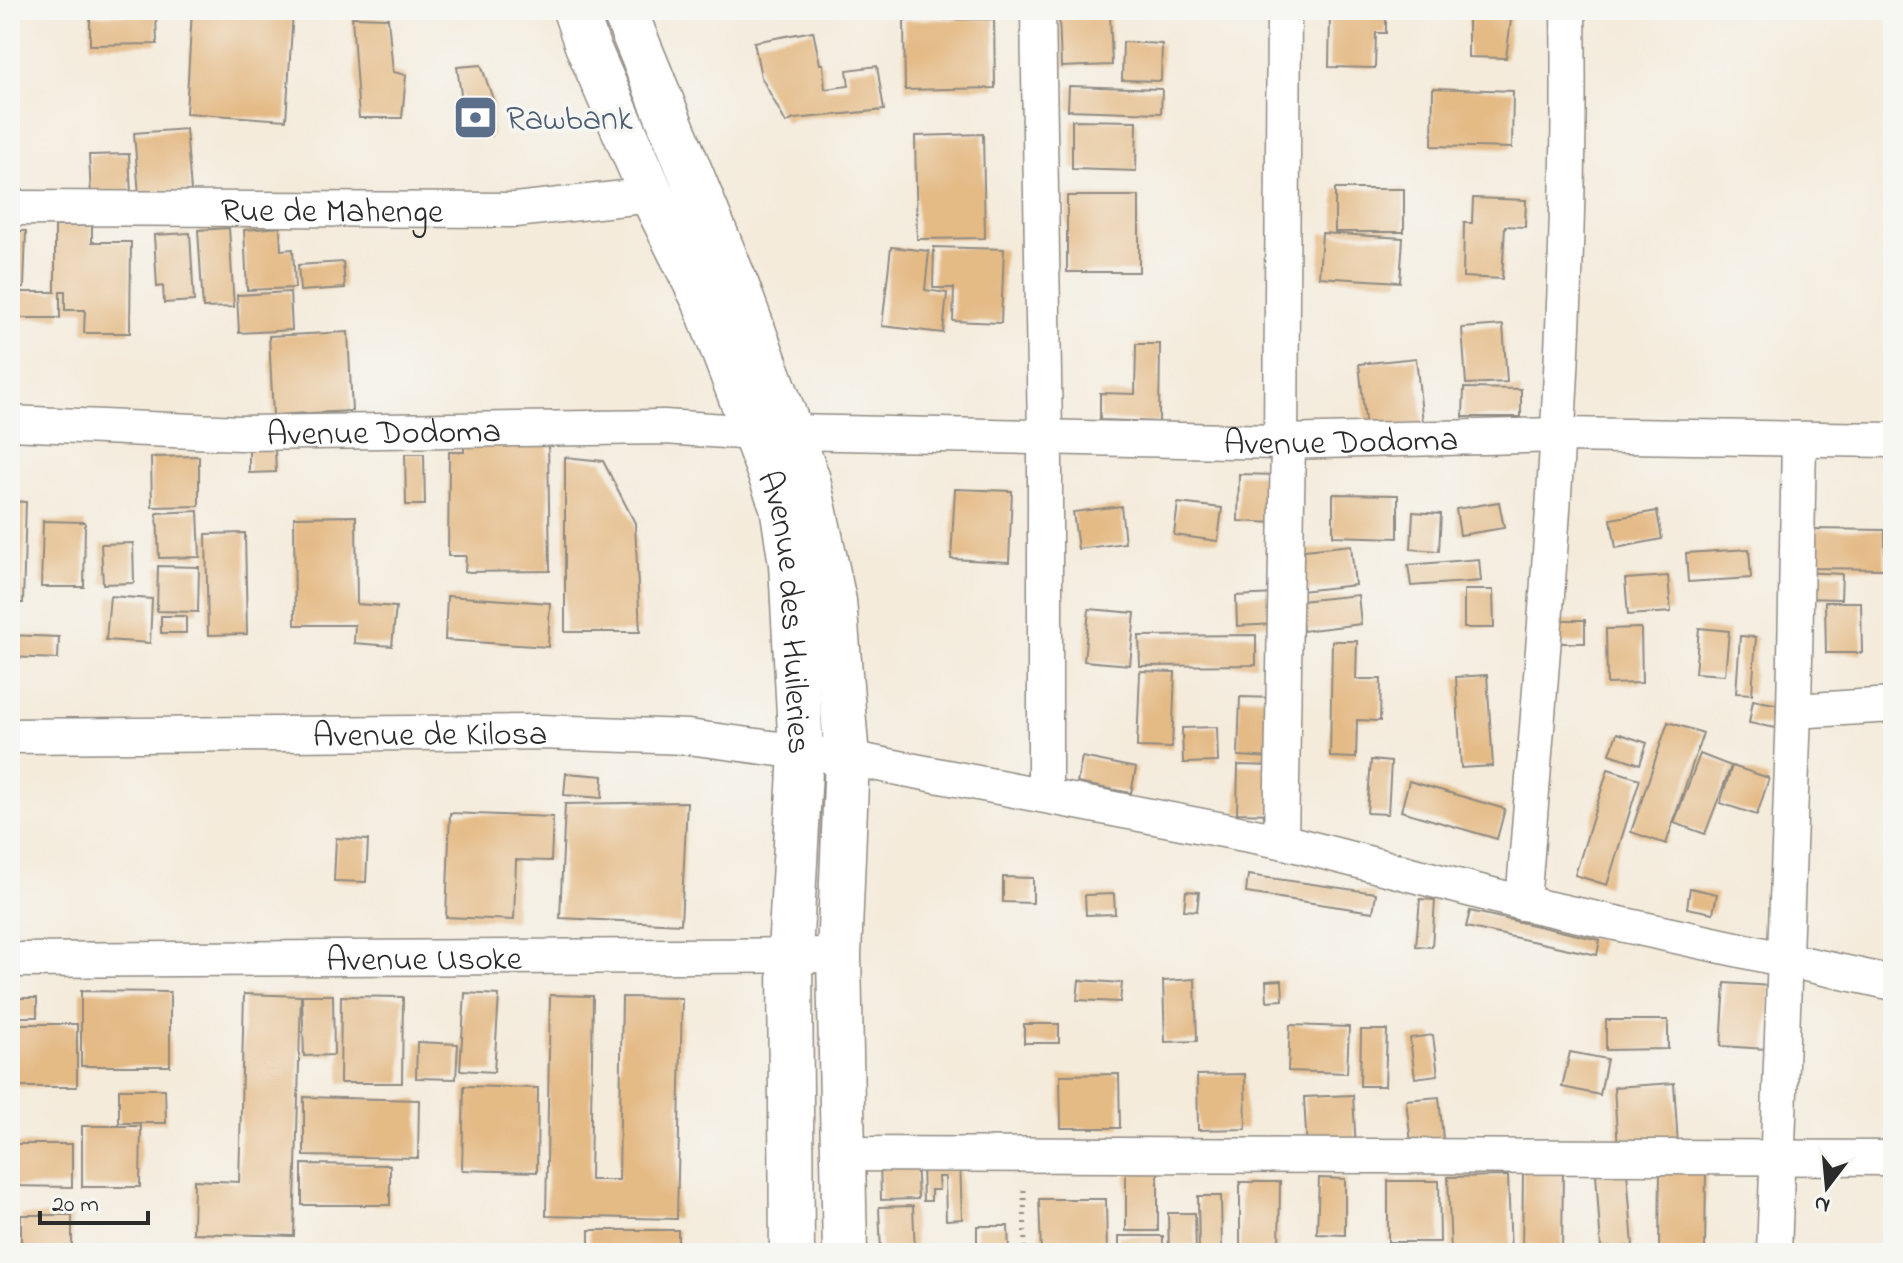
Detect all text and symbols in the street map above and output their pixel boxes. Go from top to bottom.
bank icon: Rawbank [451,93,499,141]
place label: Rawbank [506,96,633,146]
street label: Rue de Mahenge [221,188,444,239]
street label: Avenue Dodoma [266,408,501,462]
street label: Avenue Dodoma [1223,417,1459,471]
street label: Avenue des Huileries [742,464,822,756]
street label: Avenue de Kilosa [312,711,548,763]
street label: Avenue Usoke [326,936,523,987]
north arrow [1787,1147,1867,1227]
scale bar [40,1175,148,1225]
text: N [1811,1186,1834,1221]
text: 20 m [52,1188,99,1223]

